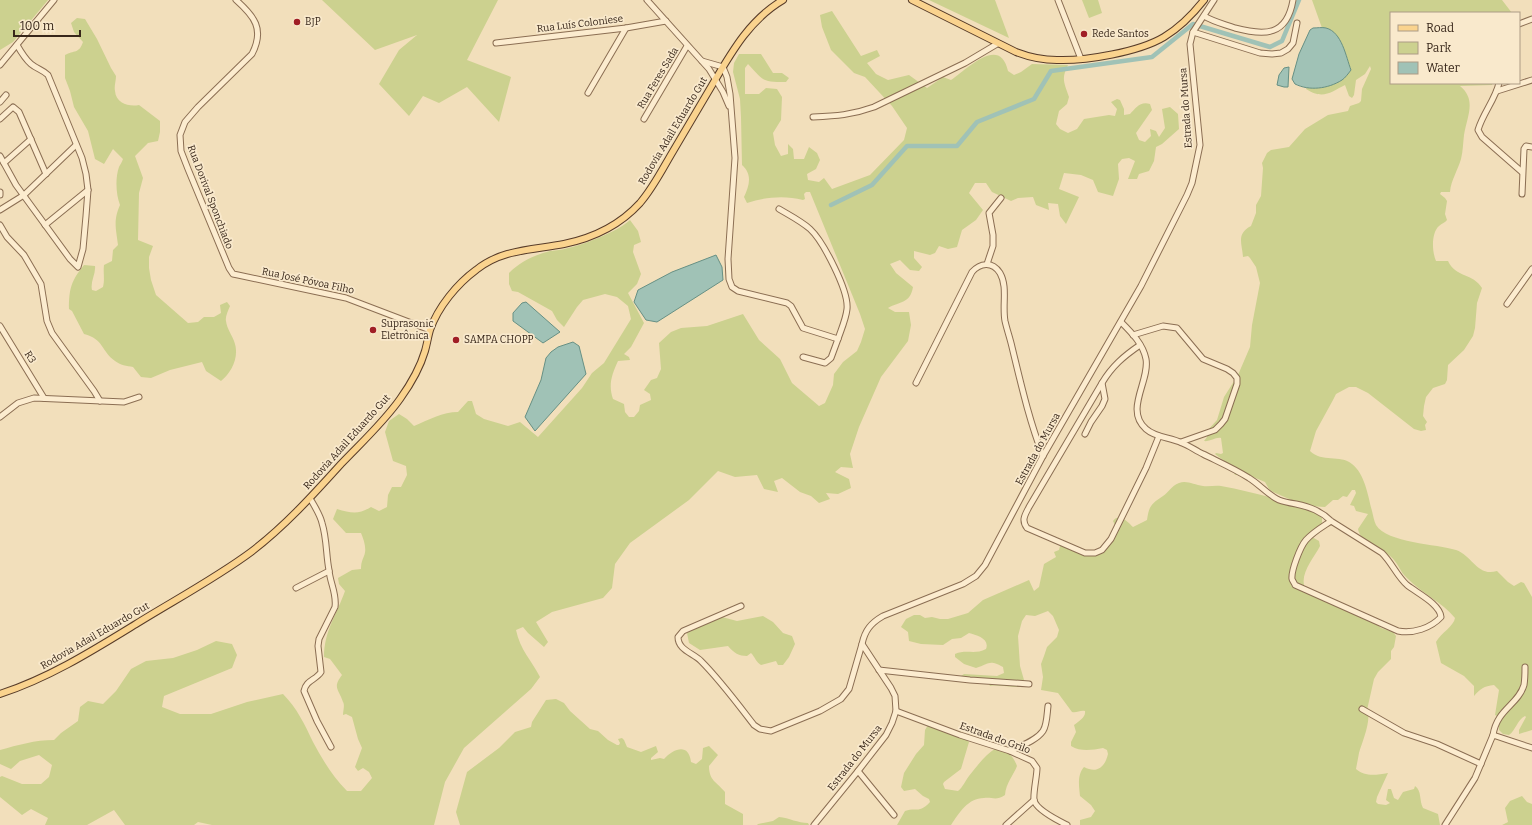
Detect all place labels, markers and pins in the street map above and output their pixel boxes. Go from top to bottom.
place label: BJP [305,16,321,28]
marker: BJP [292,17,302,27]
place label: Rede Santos [1092,28,1149,40]
marker: Rede Santos [1079,29,1089,39]
place label: Suprasonic Eletrônica [381,318,434,342]
marker: Suprasonic Eletrônica [368,325,378,335]
place label: SAMPA CHOPP [464,334,533,346]
marker: SAMPA CHOPP [451,335,461,345]

